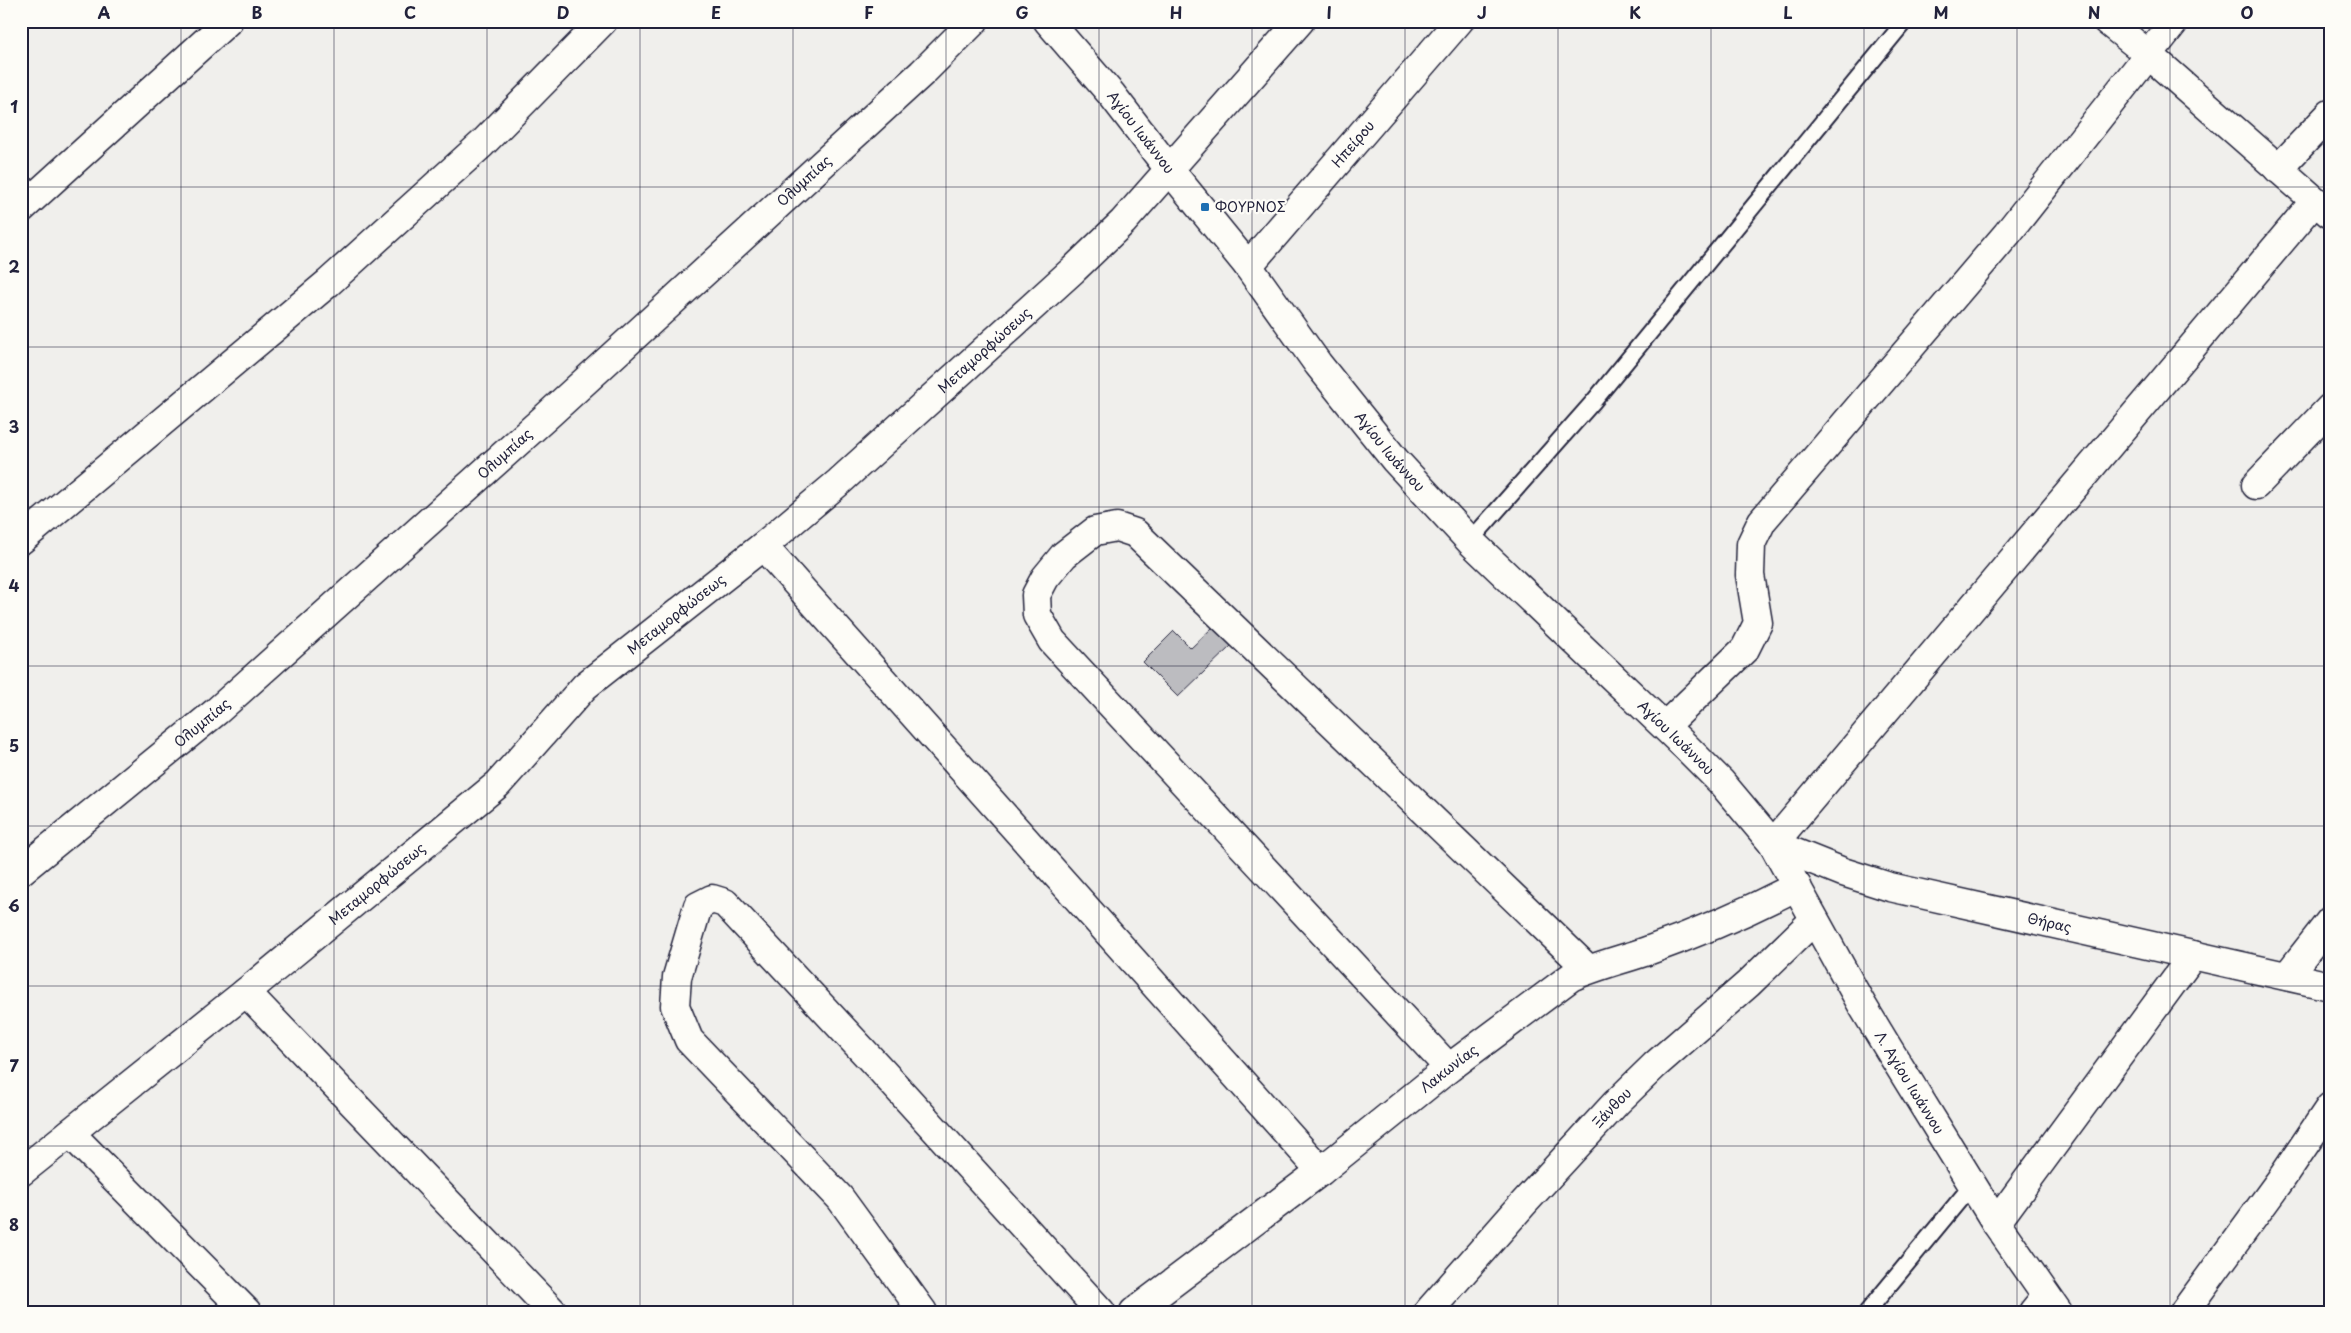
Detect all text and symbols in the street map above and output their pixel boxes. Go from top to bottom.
text: A [98,0,111,24]
text: B [252,0,263,24]
text: C [404,0,416,24]
text: D [557,0,569,24]
text: E [711,0,721,24]
text: F [864,0,874,24]
text: G [1015,0,1029,24]
text: H [1170,0,1182,24]
text: I [1326,0,1332,24]
text: J [1477,0,1487,24]
text: K [1629,0,1641,24]
text: L [1783,0,1793,24]
text: M [1933,0,1949,24]
text: N [2088,0,2100,24]
text: O [2241,0,2254,24]
street label: Αγίου Ιωάννου [1103,86,1180,178]
text: 1 [10,94,18,118]
street label: Ηπείρου [1326,115,1379,172]
street label: Ολυμπίας [772,150,836,211]
place label: ΦΟΥΡΝΟΣ [1215,196,1286,217]
marker: ΦΟΥΡΝΟΣ [1199,201,1211,213]
text: 2 [8,254,20,278]
street label: Μεταμορφώσεως [933,302,1035,398]
street label: Αγίου Ιωάννου [1350,407,1430,496]
text: 3 [9,414,19,438]
street label: Ολυμπίας [472,423,537,484]
street label: Μεταμορφώσεως [622,569,729,659]
text: 4 [9,573,20,597]
street label: Ολυμπίας [169,693,235,752]
street label: Αγίου Ιωάννου [1633,695,1719,779]
text: 5 [9,733,19,757]
street label: Μεταμορφώσεως [324,837,429,930]
text: 6 [8,893,20,917]
street label: Θήρας [2025,907,2074,938]
street label: Λ. Αγίου Ιωάννου [1870,1027,1950,1138]
street label: Λακωνίας [1415,1039,1482,1097]
text: 7 [9,1053,19,1077]
street label: Ξάνθου [1587,1082,1636,1132]
text: 8 [9,1212,19,1236]

